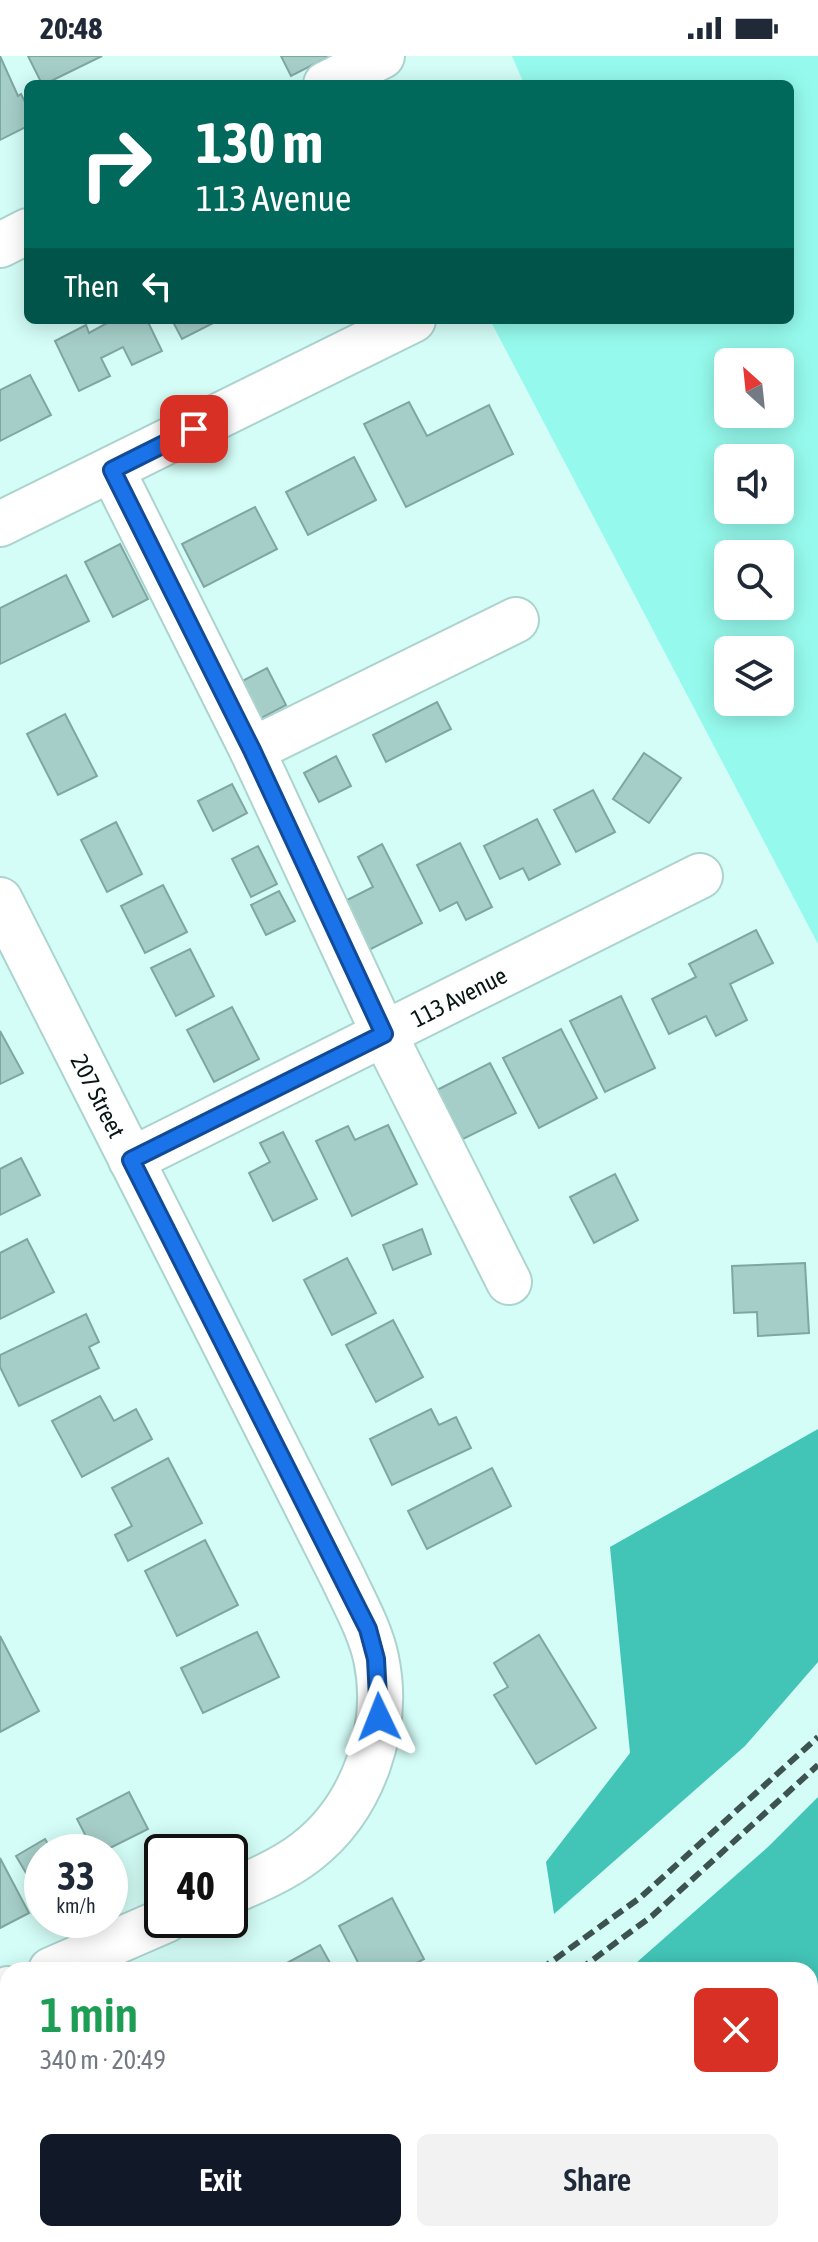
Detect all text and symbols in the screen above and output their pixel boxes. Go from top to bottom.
text: 20:48 [40,11,102,45]
text: 130 m [196,111,323,175]
icon: right [64,112,168,216]
text: 113 Avenue [196,177,351,219]
icon: left [135,264,179,308]
text: Then [64,269,119,303]
north arrow [714,348,794,428]
map controls [714,348,794,716]
pin [160,395,228,463]
icon: arrive [172,407,216,451]
button: sound [714,444,794,524]
button: search [714,540,794,620]
button: layers [714,636,794,716]
street label: 113 Avenue [407,961,511,1033]
street label: 207 Street [66,1050,130,1142]
position arrow [337,1675,421,1759]
speed limit sign: 40 [144,1834,248,1938]
text: 33 [57,1853,95,1898]
text: km/h [56,1894,96,1917]
text: 1 min [40,1987,138,2042]
button: close [694,1988,778,2072]
text: 340 m · 20:49 [40,2045,166,2075]
button: Exit [40,2134,401,2226]
button: Share [417,2134,778,2226]

